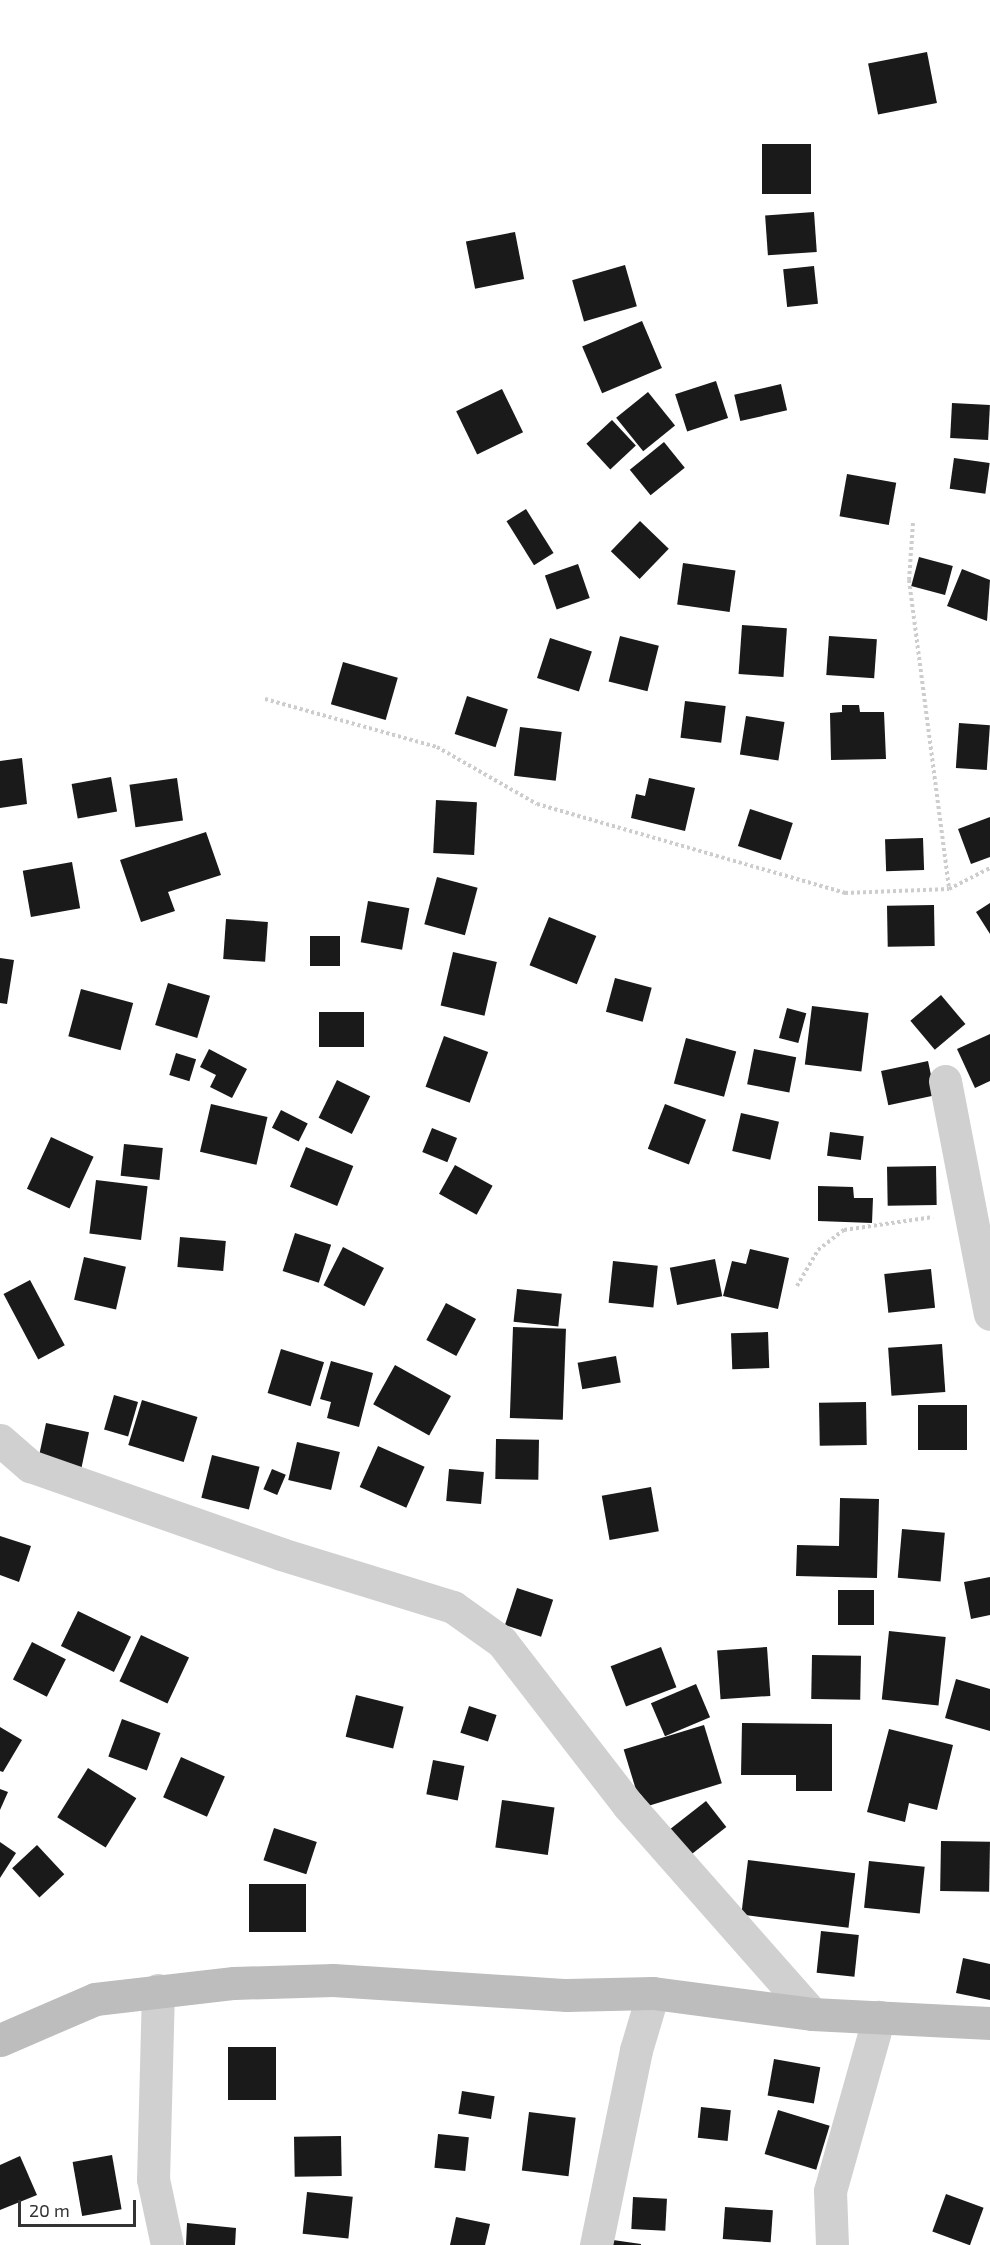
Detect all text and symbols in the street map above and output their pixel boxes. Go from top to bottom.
scale bar [21,2188,140,2226]
text: 20 m [29,2199,70,2221]

